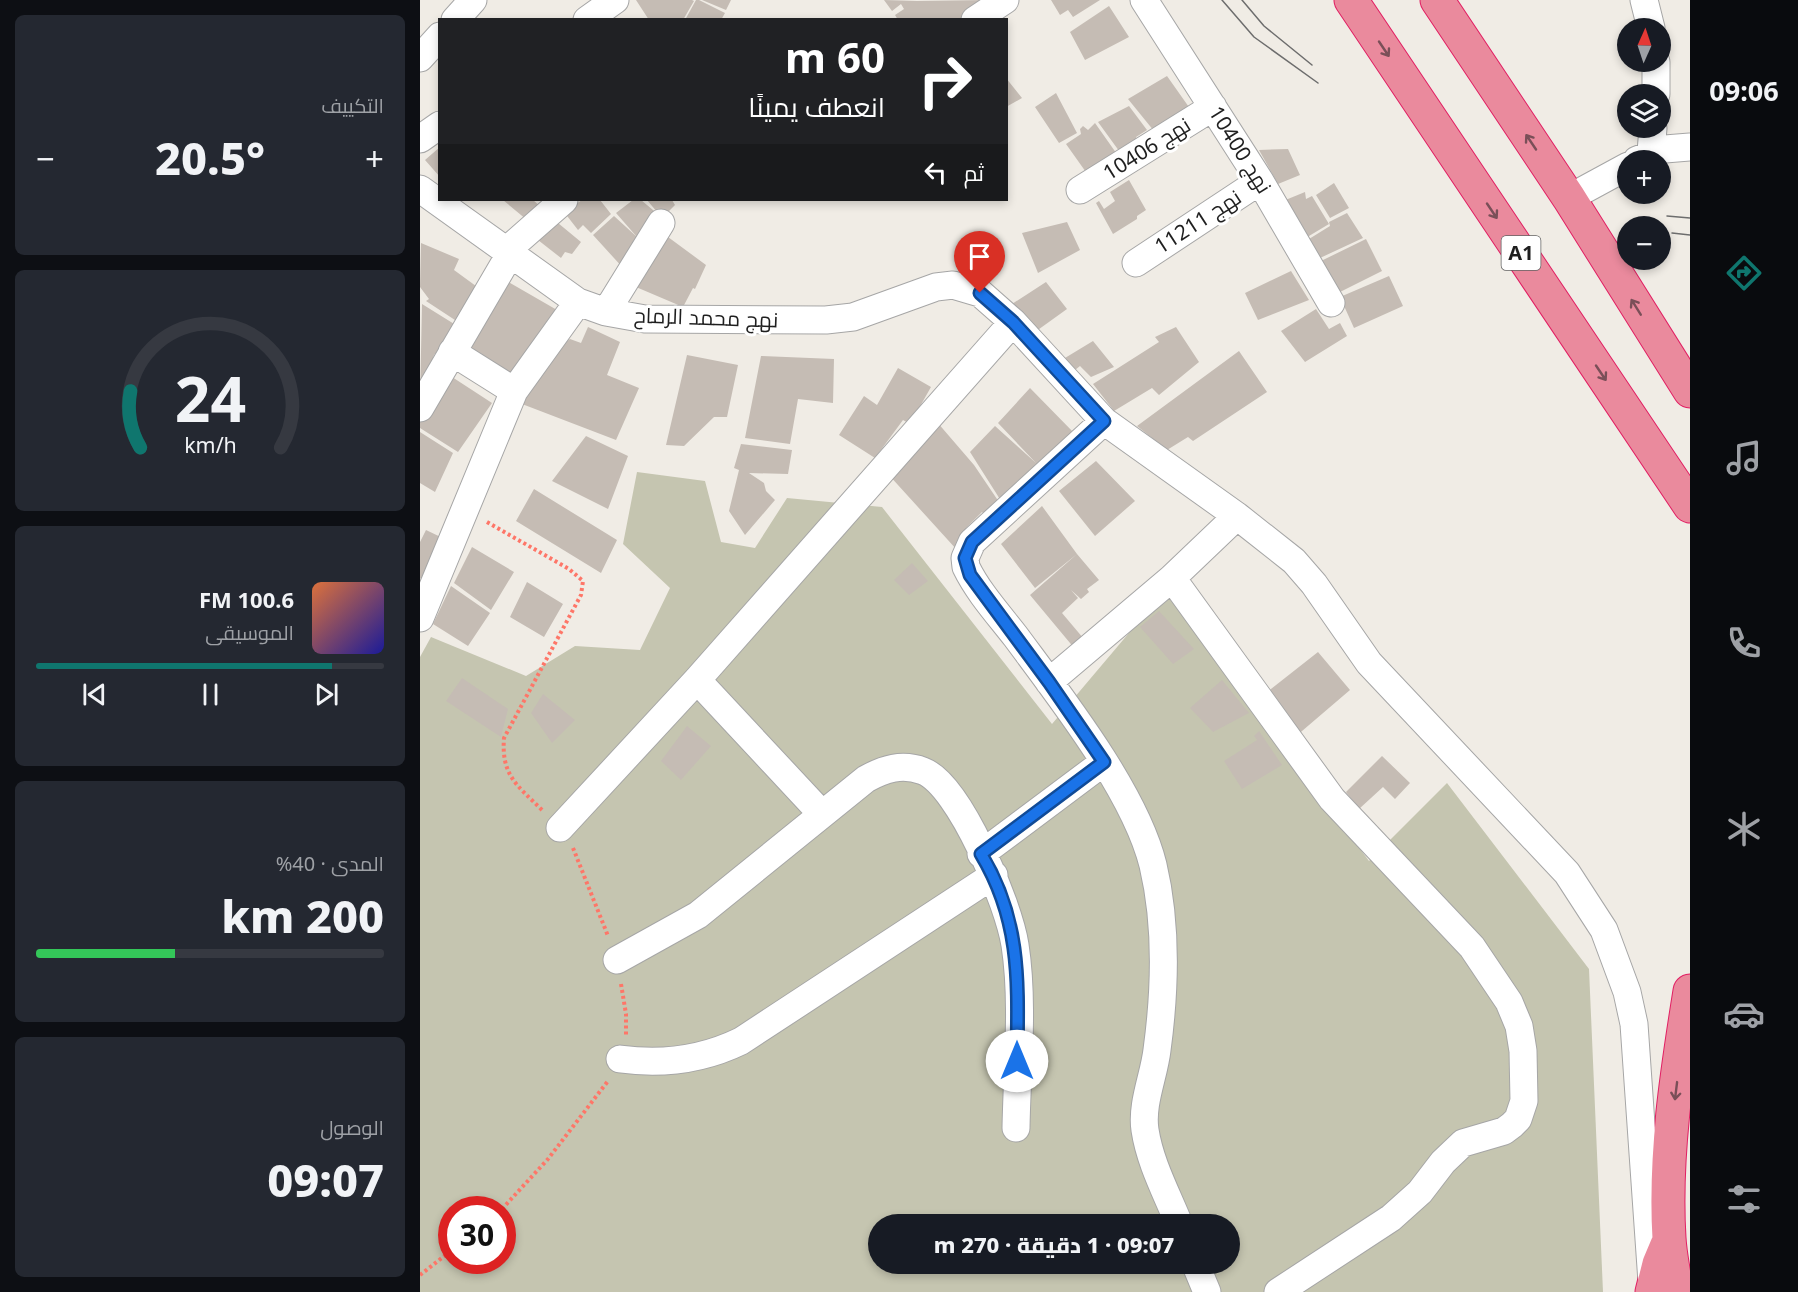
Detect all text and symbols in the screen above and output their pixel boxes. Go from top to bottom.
north arrow [1617,18,1671,72]
map controls [1617,18,1671,270]
text: 60 m [785,28,885,85]
one-way arrow [1378,40,1390,56]
icon: right [906,42,984,120]
text: 09:06 [1709,72,1779,109]
button: layers [1617,84,1671,138]
text: انعطف يمينًا [748,88,885,125]
text: التكييف [321,92,384,119]
street label: نهج 10400 [1202,100,1279,199]
street label: نهج 10406 [1097,110,1196,187]
text: 20.5° [155,127,265,188]
one-way arrow [1525,134,1537,151]
text: − [36,136,55,181]
text: + [365,136,384,181]
button: + [1617,150,1671,204]
icon: left [919,156,952,189]
text: ثم [964,157,984,187]
street label: نهج 11211 [1149,183,1247,260]
one-way arrow [1486,202,1499,219]
button: − [1617,216,1671,270]
pin [954,231,1005,293]
road number: A1 [1502,236,1540,270]
icon: arrive [963,240,996,273]
icon: directions [1723,252,1765,294]
one-way arrow [1629,298,1642,315]
street label: نهج محمد الرماح [633,300,779,335]
text: 24 [174,355,246,440]
one-way arrow [1595,364,1607,380]
text: km/h [184,430,236,459]
icon: music [1723,437,1765,479]
text: 100.6 FM [199,584,294,614]
text: الموسيقى [205,619,294,646]
icon: phone [1723,622,1765,664]
icon: previous [78,678,111,711]
icon: pause [194,678,227,711]
icon: next [310,678,343,711]
icon: climate [1723,808,1765,850]
text: المدى · 40% [276,850,384,877]
text: 200 km [221,885,384,946]
icon: car [1723,993,1765,1035]
position arrow [985,1029,1049,1093]
one-way arrow [1671,1080,1682,1100]
text: الوصول [320,1114,384,1141]
text: 09:07 [267,1149,384,1210]
icon: filters [1723,1178,1765,1220]
speed limit sign: 30 [438,1196,516,1274]
text: 09:07 · 1 دقيقة · 270 m [934,1229,1174,1259]

